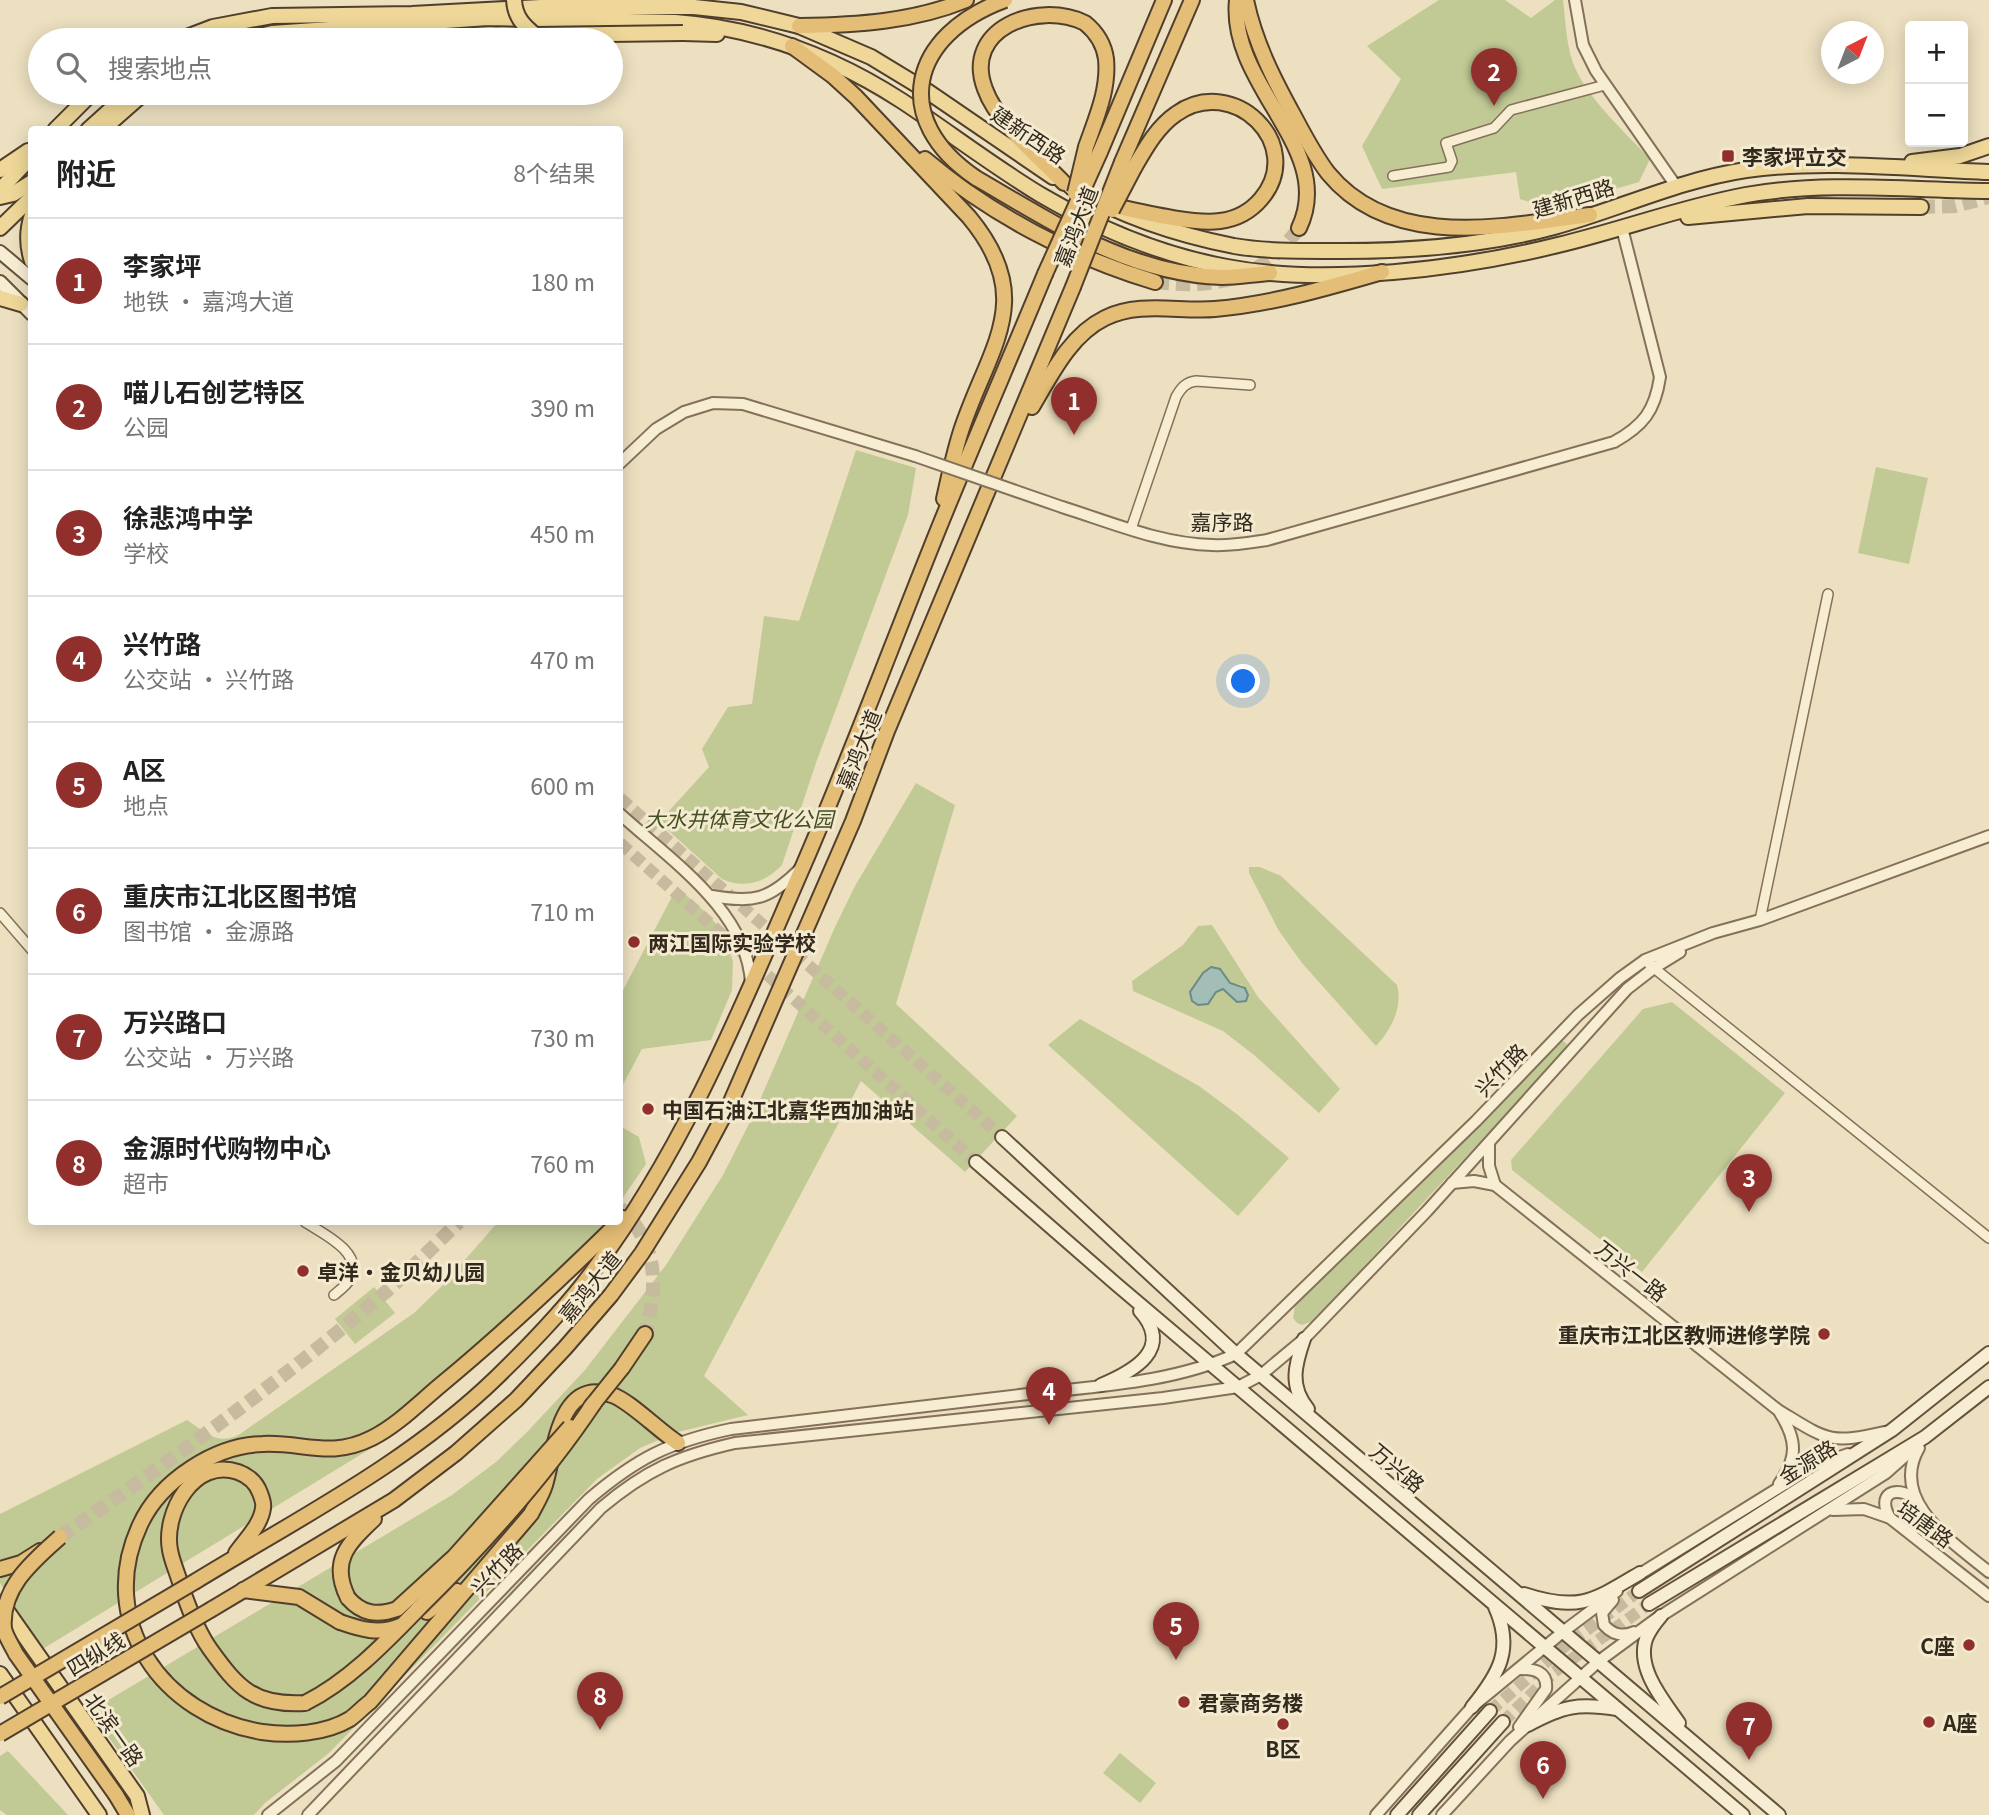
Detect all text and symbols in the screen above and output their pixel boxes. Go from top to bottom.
north arrow [1821,21,1884,84]
map controls [1905,21,1968,147]
button: + [1905,21,1968,84]
search box [28,28,623,105]
icon: search [52,48,90,86]
text: 搜索地点 [108,48,212,85]
pin: 2 [1471,48,1517,106]
button: − [1905,84,1968,147]
street label: 建新西路 [986,98,1072,170]
place label: 李家坪立交 [1742,141,1847,171]
marker: 李家坪立交 [1720,148,1736,164]
text: 附近 [56,150,116,194]
text: 8个结果 [513,155,595,189]
street label: 建新西路 [1528,170,1618,224]
street label: 嘉鸿大道 [1046,181,1104,271]
text: 李家坪 [123,246,201,283]
text: 1 [72,264,86,298]
text: 180 m [530,264,595,298]
text: 地铁 · 嘉鸿大道 [123,283,294,317]
text: 喵儿石创艺特区 [123,372,305,409]
pin: 1 [1051,377,1097,435]
text: 2 [72,390,86,424]
text: 390 m [530,390,595,424]
text: 公园 [123,409,169,443]
text: 徐悲鸿中学 [123,498,253,535]
street label: 嘉序路 [1191,506,1254,536]
text: 3 [72,516,86,550]
text: 450 m [530,516,595,550]
text: 学校 [123,535,169,569]
text: 兴竹路 [123,624,201,661]
text: 4 [72,642,86,676]
text: 470 m [530,642,595,676]
text: 公交站 · 兴竹路 [123,661,294,695]
your location [1226,664,1260,698]
street label: 嘉鸿大道 [828,704,888,794]
text: A区 [123,750,166,787]
text: 5 [72,768,86,802]
text: 600 m [530,768,595,802]
text: 地点 [123,787,169,821]
park label: 大水井体育文化公园 [645,803,836,833]
text: 重庆市江北区图书馆 [123,876,357,913]
text: 6 [72,894,86,928]
text: 710 m [530,894,595,928]
text: 图书馆 · 金源路 [123,913,294,947]
place label: 两江国际实验学校 [648,927,816,957]
marker: 两江国际实验学校 [626,934,642,950]
text: 万兴路口 [123,1002,227,1039]
text: 7 [72,1020,86,1054]
text: 730 m [530,1020,595,1054]
street label: 兴竹路 [1467,1036,1533,1102]
text: 公交站 · 万兴路 [123,1039,294,1073]
place label: 中国石油江北嘉华西加油站 [662,1094,914,1124]
marker: 中国石油江北嘉华西加油站 [640,1101,656,1117]
text: 金源时代购物中心 [123,1128,331,1165]
text: 8 [72,1146,86,1180]
text: 760 m [530,1146,595,1180]
pin: 3 [1726,1154,1772,1212]
text: 超市 [123,1165,169,1199]
street label: 万兴一路 [1590,1232,1674,1308]
street label: 嘉鸿大道 [551,1244,627,1328]
place label: 卓洋·金贝幼儿园 [317,1256,485,1286]
marker: 卓洋·金贝幼儿园 [295,1263,311,1279]
place label: 重庆市江北区教师进修学院 [1558,1319,1810,1349]
marker: 重庆市江北区教师进修学院 [1816,1326,1832,1342]
pin: 4 [1026,1367,1072,1425]
street label: 金源路 [1772,1432,1842,1490]
street label: 万兴路 [1364,1435,1432,1499]
street label: 培唐路 [1892,1492,1960,1554]
street label: 兴竹路 [463,1535,529,1601]
pin: 5 [1153,1602,1199,1660]
street label: 四纵线 [60,1624,130,1682]
place label: C座 [1920,1630,1955,1660]
marker: C座 [1961,1637,1977,1653]
pin: 8 [577,1672,623,1730]
street label: 北滨一路 [79,1686,151,1772]
place label: 君豪商务楼 [1198,1687,1303,1717]
marker: 君豪商务楼 [1176,1694,1192,1710]
pin: 7 [1726,1702,1772,1760]
place label: A座 [1942,1707,1977,1737]
marker: A座 [1921,1714,1937,1730]
marker: B区 [1275,1716,1291,1732]
place label: B区 [1265,1733,1301,1763]
pin: 6 [1520,1741,1566,1799]

